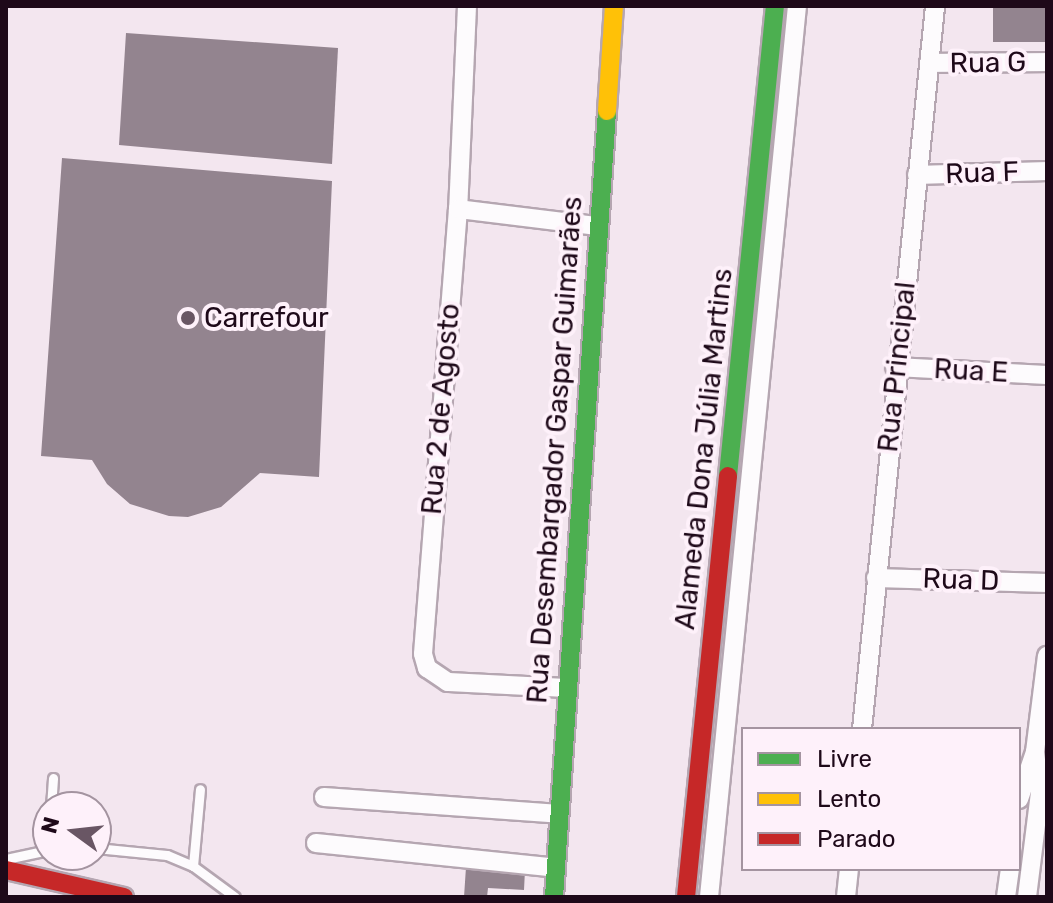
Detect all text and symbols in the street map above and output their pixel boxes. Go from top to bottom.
street label: Rua G [949,46,1027,80]
street label: Rua F [945,155,1019,191]
street label: Rua Desembargador Gaspar Guimarães [520,195,590,705]
street label: Alameda Dona Júlia Martins [668,267,740,631]
street label: Rua Principal [871,280,923,454]
place label: Carrefour [204,301,329,335]
street label: Rua 2 de Agosto [415,302,467,516]
marker: Carrefour [179,309,197,327]
street label: Rua E [933,352,1009,390]
street label: Rua D [922,562,1000,598]
legend [741,727,1021,871]
text: Livre [817,745,872,773]
text: Lento [817,785,881,813]
north arrow [32,791,112,871]
text: N [35,814,65,836]
text: Parado [817,825,896,853]

